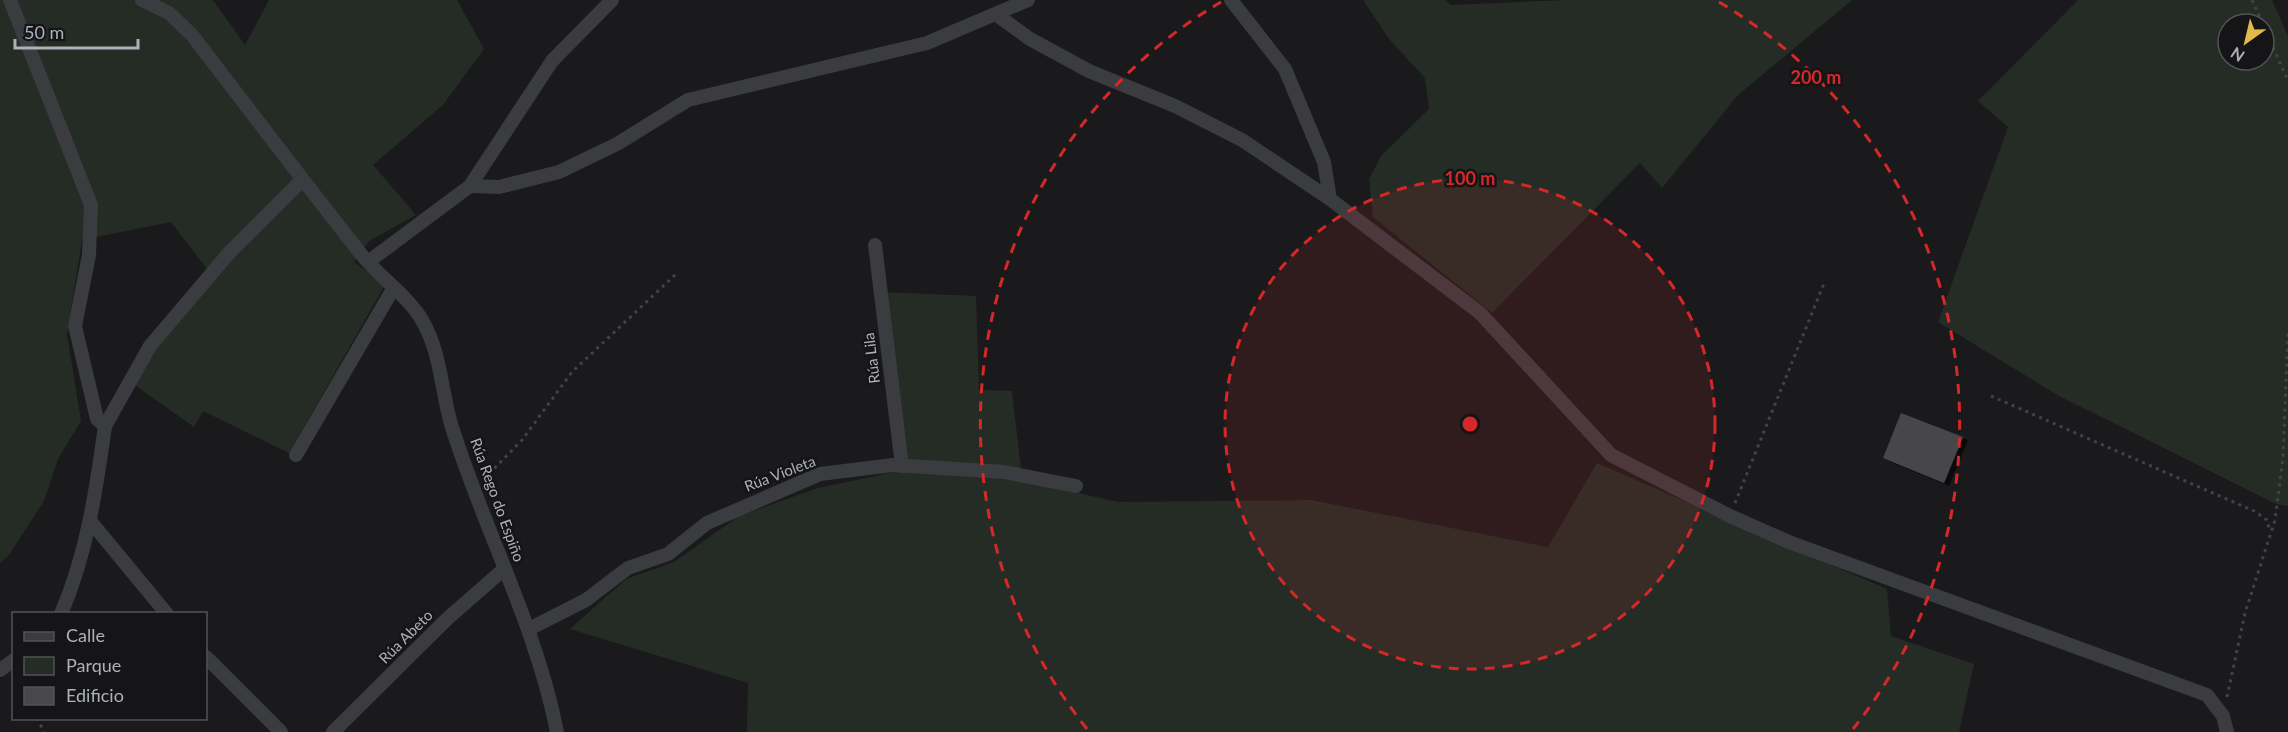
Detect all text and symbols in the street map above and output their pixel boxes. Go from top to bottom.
scale bar [15,12,138,50]
north arrow [2216,12,2276,72]
text: 50 m [24,21,64,43]
text: N [2227,44,2248,66]
text: 200 m [1791,66,1841,88]
text: 100 m [1445,167,1495,189]
street label: Rúa Lila [859,332,883,385]
centre of rings [1460,414,1480,434]
street label: Rúa Rego do Espiño [467,435,529,564]
street label: Rúa Violeta [742,451,818,495]
street label: Rúa Abeto [375,606,436,667]
legend [12,612,207,720]
text: Calle [66,624,105,646]
text: Parque [66,654,121,676]
text: Edificio [66,684,124,706]

